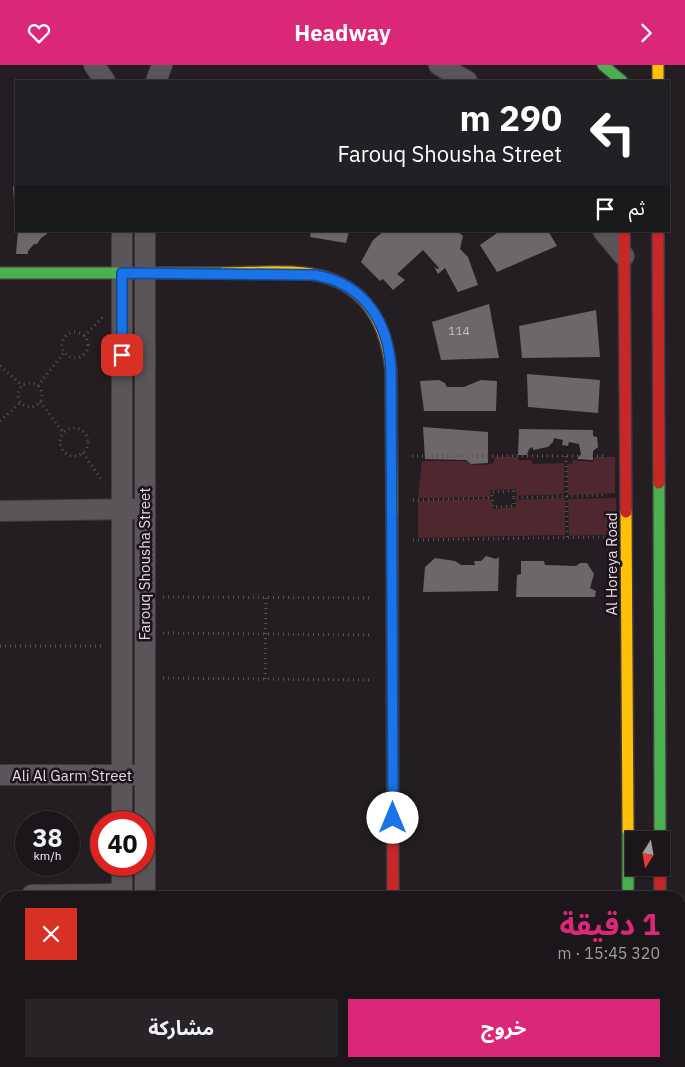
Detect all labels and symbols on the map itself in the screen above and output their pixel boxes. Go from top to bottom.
house number: 114 [448,323,470,338]
pin [101,334,143,376]
street label: Farouq Shousha Street [135,487,154,641]
street label: Al Horeya Road [602,512,621,616]
street label: Ali Al Garm Street [12,766,132,785]
position arrow [366,791,418,843]
speed limit sign: 40 [90,811,155,876]
north arrow [625,831,670,876]

